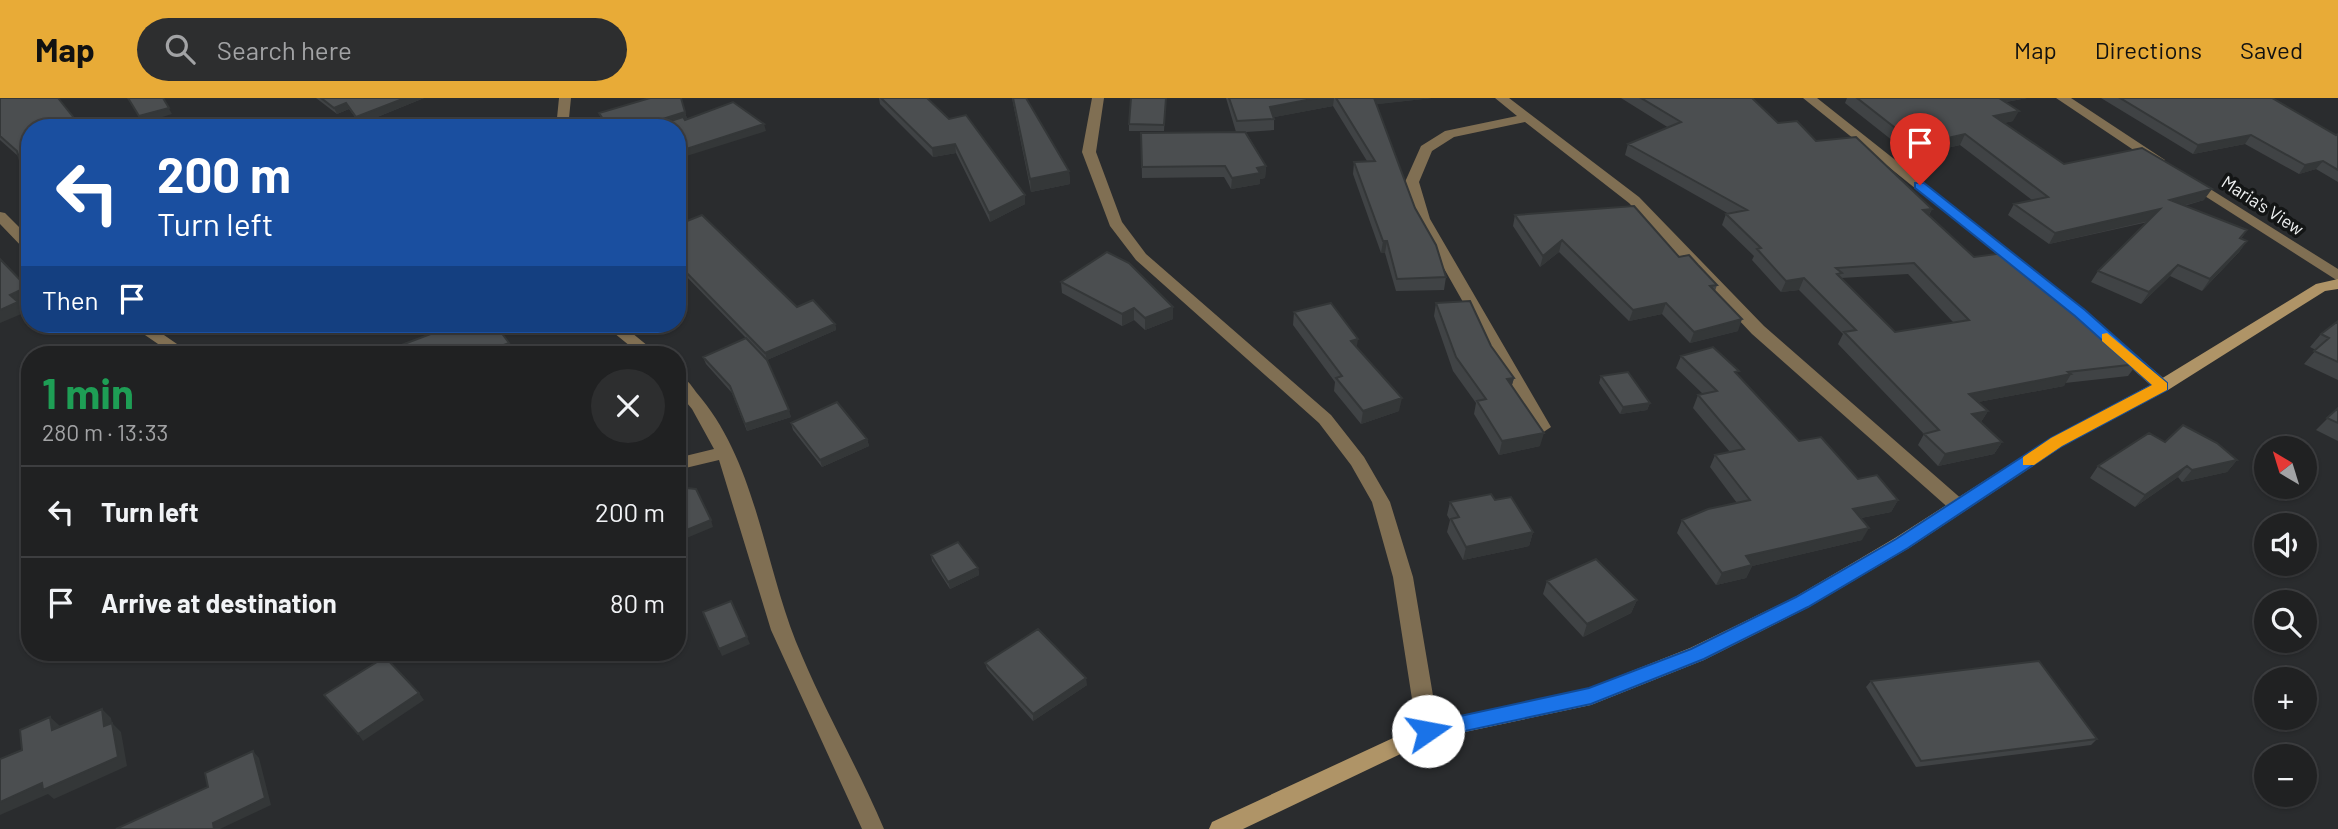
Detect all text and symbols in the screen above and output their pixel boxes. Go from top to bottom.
search box [137,18,627,81]
text: Map [35,29,95,69]
icon: search [161,30,199,68]
text: Search here [217,34,352,65]
text: Map [2014,35,2057,64]
text: Directions [2095,35,2202,64]
text: Saved [2240,35,2303,64]
pin [1890,113,1950,185]
icon: arrive [1901,124,1939,162]
text: 200 m [157,144,291,203]
icon: left [42,147,133,238]
street label: Maria's View [2218,170,2308,240]
text: Turn left [157,204,274,242]
icon: arrive [113,280,151,318]
text: Then [42,284,99,315]
text: 1 min [42,367,134,417]
button: close [591,369,665,443]
text: 280 m · 13:33 [42,418,168,446]
north arrow [2254,436,2317,499]
map controls [2254,436,2317,807]
icon: left [42,493,80,531]
text: Turn left [101,496,199,527]
text: 200 m [595,496,665,527]
button: sound [2254,513,2317,576]
icon: arrive [42,584,80,622]
text: Arrive at destination [101,587,337,618]
text: 80 m [610,587,665,618]
button: search [2254,590,2317,653]
button: + [2254,667,2317,730]
position arrow [1391,694,1465,768]
button: − [2254,744,2317,807]

